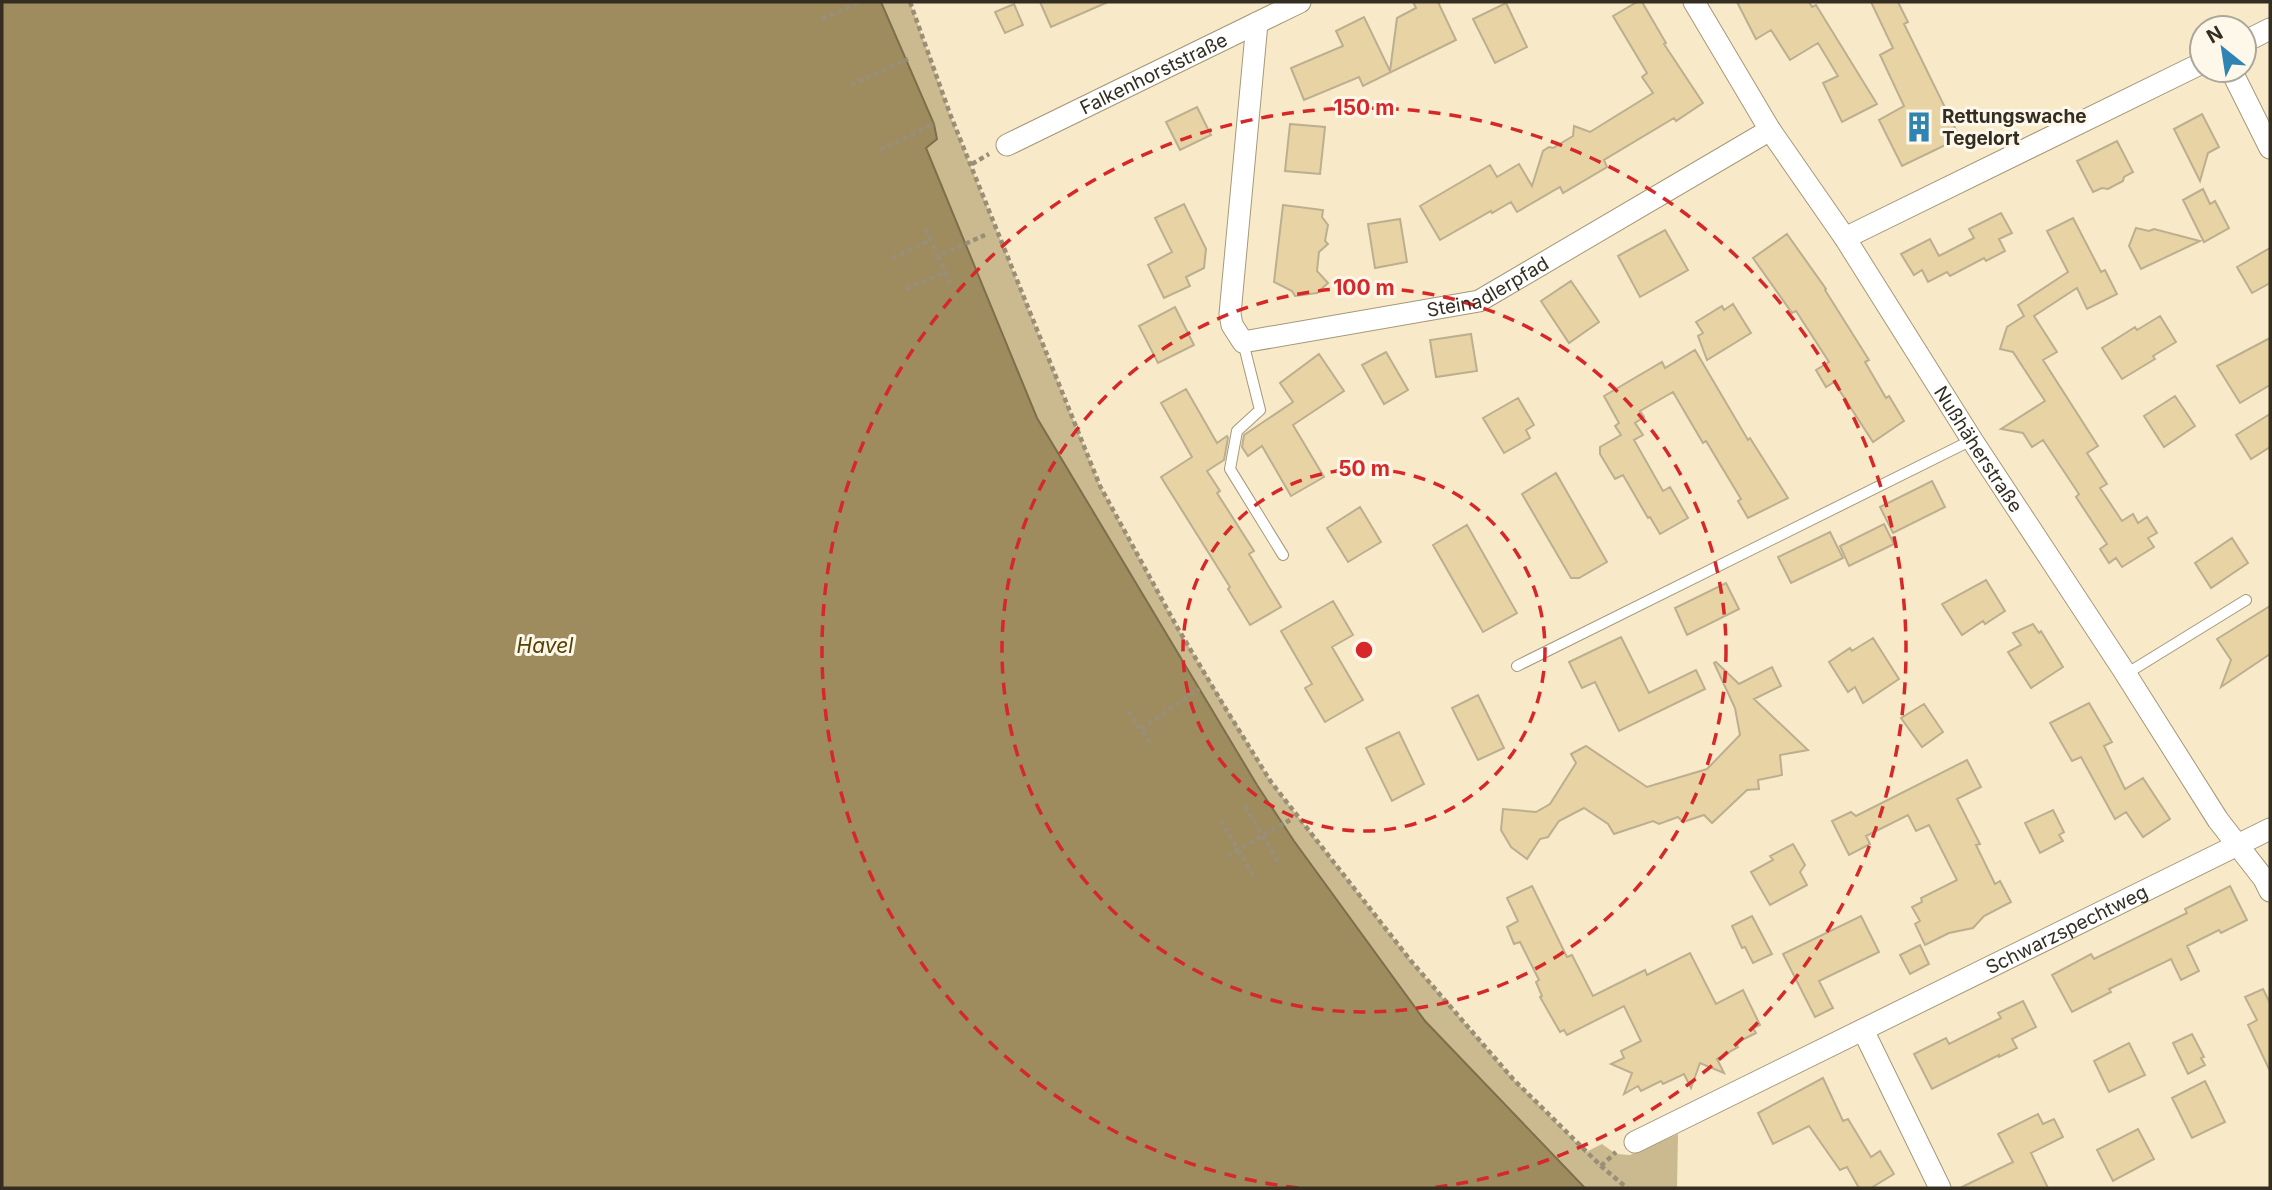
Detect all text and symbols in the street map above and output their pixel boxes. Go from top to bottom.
north arrow [2188,14,2258,84]
text: N [2203,21,2227,48]
street label: Falkenhorststraße [1076,28,1231,120]
text: 150 m [1334,95,1394,120]
place label: Rettungswache Tegelort [1942,105,2087,150]
building icon: Rettungswache Tegelort [1902,110,1936,144]
street label: Steinadlerpfad [1425,252,1553,322]
text: 100 m [1333,275,1395,300]
street label: Nußhäherstraße [1929,382,2027,517]
text: 50 m [1338,456,1390,481]
water label: Havel [517,633,574,658]
centre of rings [1352,638,1376,662]
street label: Schwarzspechtweg [1982,880,2151,979]

